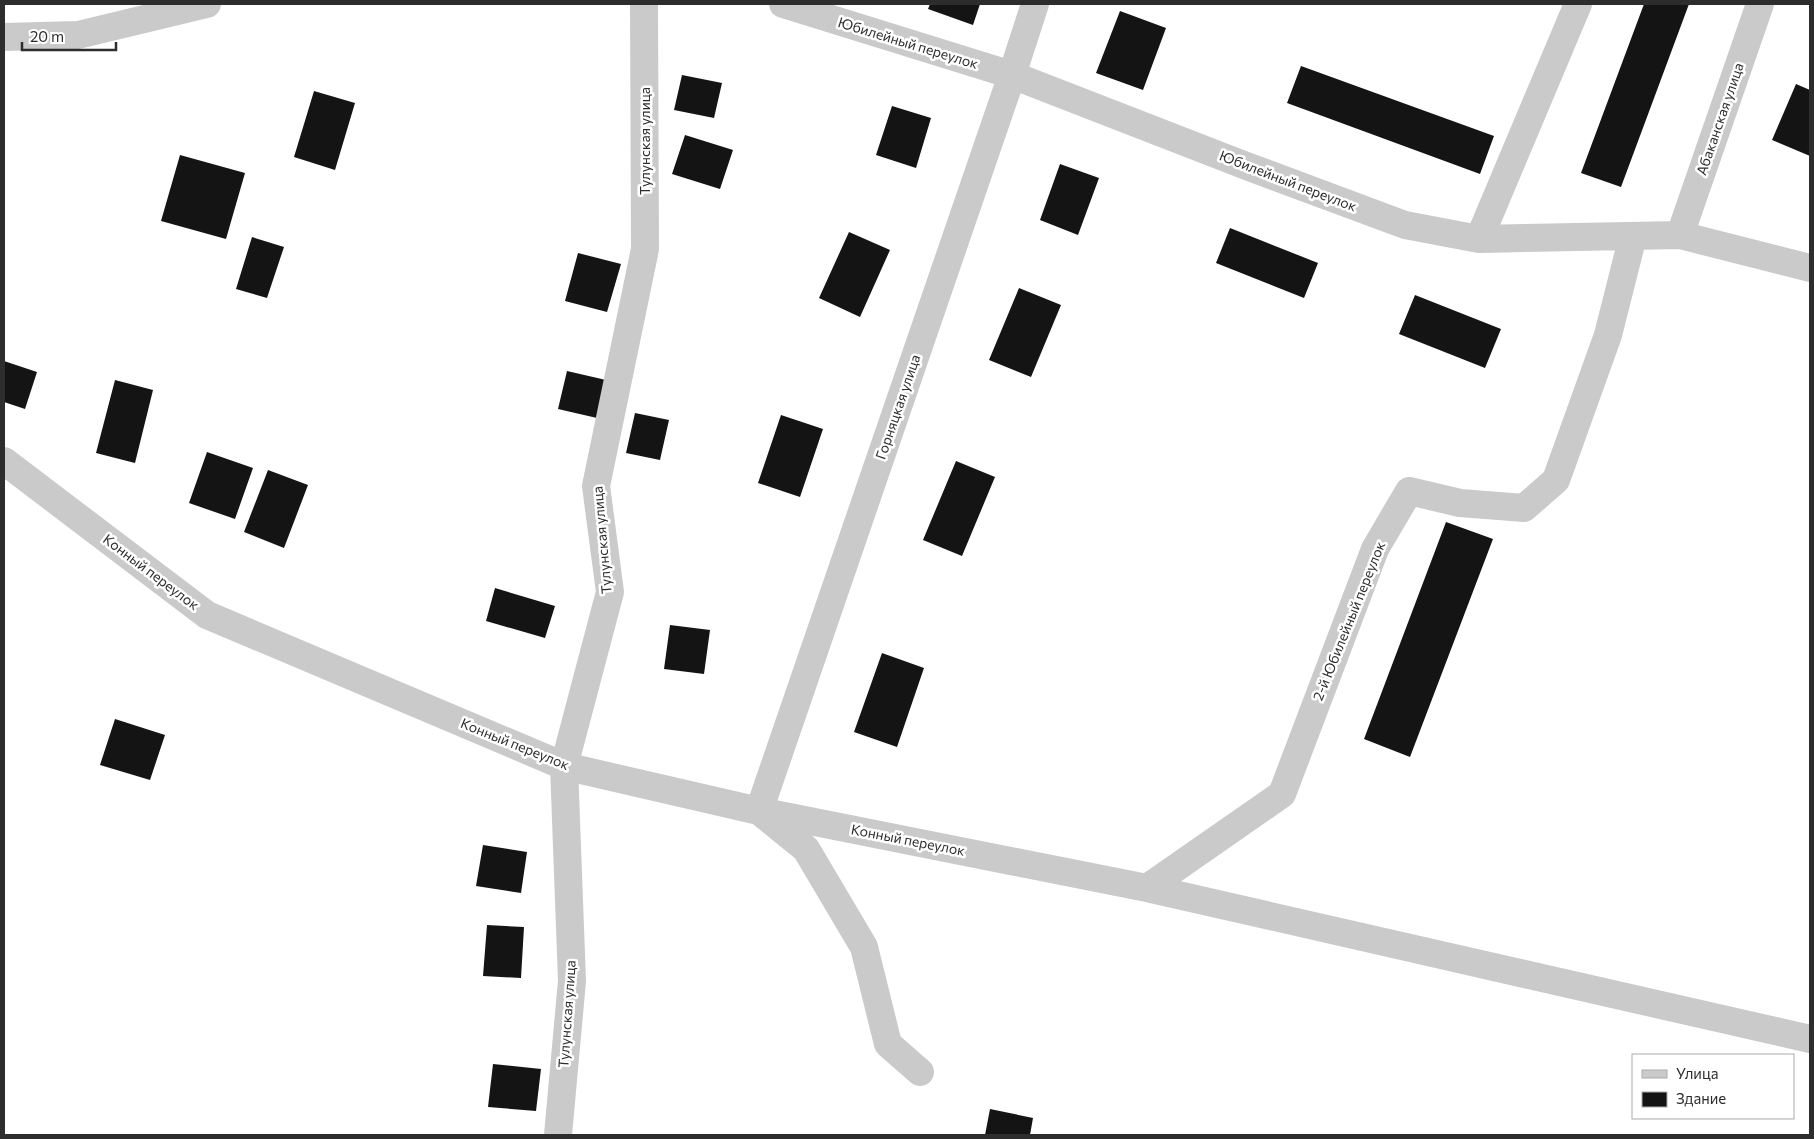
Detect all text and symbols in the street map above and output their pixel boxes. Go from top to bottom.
street label: Юбилейный переулок [836,13,981,72]
scale bar [22,20,116,52]
text: 20 m [30,27,64,45]
street label: Абаканская улица [1692,60,1747,177]
street label: Тулунская улица [636,87,653,195]
street label: Юбилейный переулок [1217,147,1360,215]
street label: Горняцкая улица [872,352,923,462]
street label: Тулунская улица [588,485,615,595]
street label: Конный переулок [100,530,203,613]
street label: 2-й Юбилейный переулок [1309,538,1388,703]
street label: Конный переулок [458,714,572,773]
street label: Конный переулок [850,820,967,859]
street label: Тулунская улица [554,959,579,1069]
legend [1632,1054,1794,1119]
text: Улица [1676,1064,1718,1082]
text: Здание [1676,1089,1726,1107]

